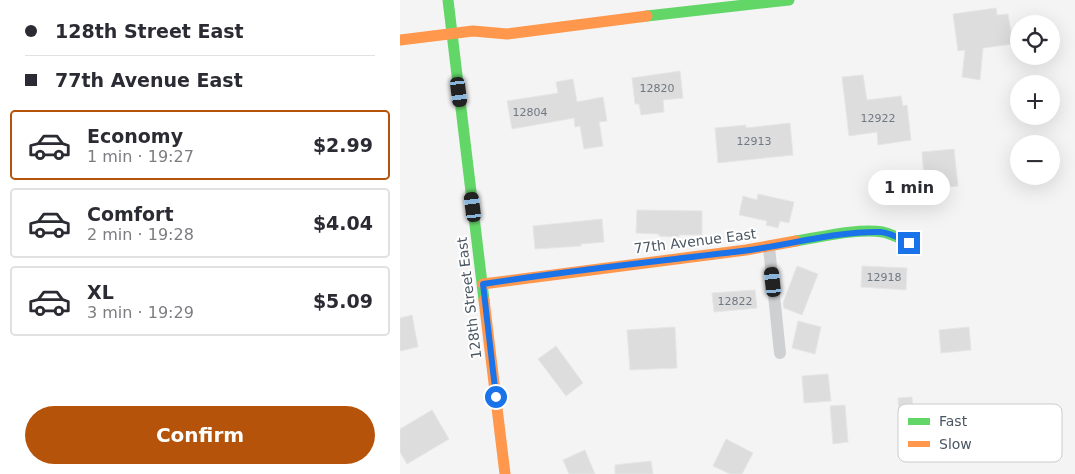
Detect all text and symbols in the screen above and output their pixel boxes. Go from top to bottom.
map controls [1010,15,1060,185]
button: locate [1010,15,1060,65]
text: 128th Street East [55,20,244,42]
text: 77th Avenue East [55,69,243,91]
button: + [1010,75,1060,125]
car [449,76,468,108]
house number: 12820 [640,82,675,95]
house number: 12804 [513,106,548,119]
house number: 12922 [861,112,896,125]
icon: car [27,123,72,168]
text: Economy [87,125,183,147]
text: $2.99 [313,134,373,156]
house number: 12913 [737,135,772,148]
button: − [1010,135,1060,185]
text: 1 min · 19:27 [87,147,194,166]
callout: 1 min [868,170,950,206]
text: 1 min [884,178,934,197]
car [463,191,482,223]
icon: car [27,201,72,246]
text: Comfort [87,203,174,225]
text: $4.04 [313,212,373,234]
text: 2 min · 19:28 [87,225,194,244]
street label: 77th Avenue East [633,225,758,256]
route end [898,232,920,254]
street label: 128th Street East [454,236,484,360]
car [763,266,782,298]
house number: 12918 [867,271,902,284]
icon: car [27,279,72,324]
text: XL [87,281,114,303]
text: $5.09 [313,290,373,312]
house number: 12822 [718,295,753,308]
text: 3 min · 19:29 [87,303,194,322]
route start [485,386,507,408]
legend [898,404,1062,462]
button: Confirm [25,406,375,464]
text: Fast [939,413,968,429]
text: Slow [939,436,972,452]

